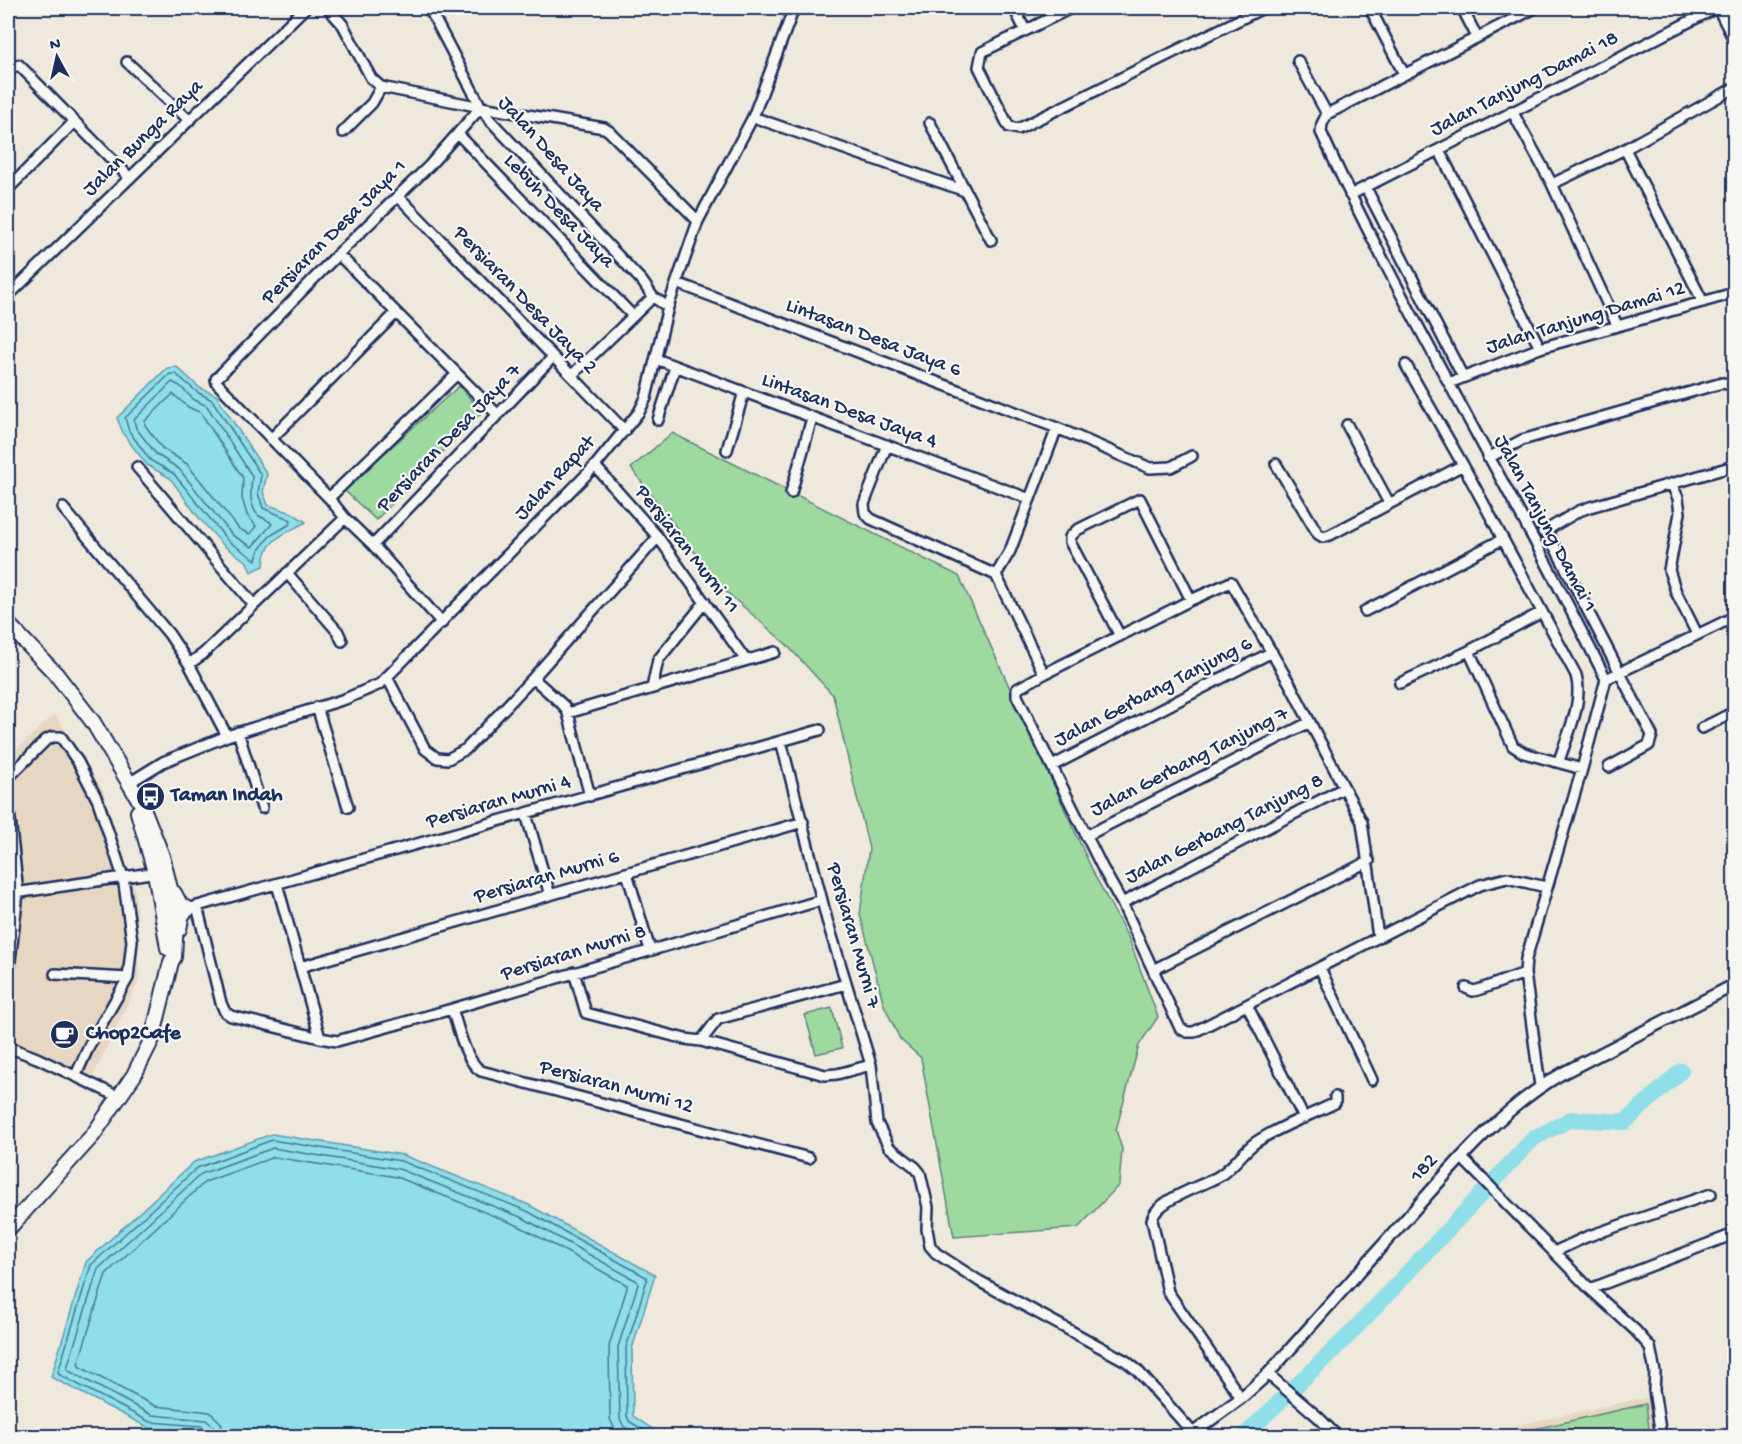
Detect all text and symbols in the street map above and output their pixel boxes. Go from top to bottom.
north arrow [27,27,87,87]
street label: Jalan Tanjung Damai 18 [1427,27,1623,143]
text: N [49,35,62,56]
street label: Jalan Bunga Raya [79,74,210,203]
street label: Jalan Desa Jaya [491,92,610,219]
street label: Lebuh Desa Jaya [497,150,620,275]
street label: Persiaran Desa Jaya 1 [257,155,413,311]
street label: Persiaran Desa Jaya 2 [446,221,601,380]
street label: Jalan Tanjung Damai 12 [1483,277,1689,361]
street label: Lintasan Desa Jaya 6 [782,294,965,384]
street label: Persiaran Desa Jaya 7 [372,359,528,519]
street label: Lintasan Desa Jaya 4 [758,369,940,455]
street label: Jalan Rapat [510,429,603,527]
street label: Jalan Tanjung Damai 1 [1487,431,1601,617]
street label: Persiaran Murni 11 [627,480,744,619]
street label: Jalan Gerbang Tanjung 6 [1051,632,1257,754]
street label: Jalan Gerbang Tanjung 7 [1087,702,1294,824]
street label: Jalan Gerbang Tanjung 8 [1122,769,1328,891]
street label: Persiaran Murni 4 [423,770,574,836]
bus stop icon: Taman Indah [134,780,166,812]
place label: Taman Indah [169,784,283,809]
street label: Persiaran Murni 6 [471,845,623,911]
street label: Persiaran Murni 7 [819,859,885,1013]
street label: Persiaran Murni 8 [497,920,650,988]
cafe icon: Chop2Cafe [49,1018,81,1050]
place label: Chop2Cafe [85,1022,182,1047]
street label: Persiaran Murni 12 [535,1055,696,1121]
street label: 182 [1405,1149,1444,1189]

